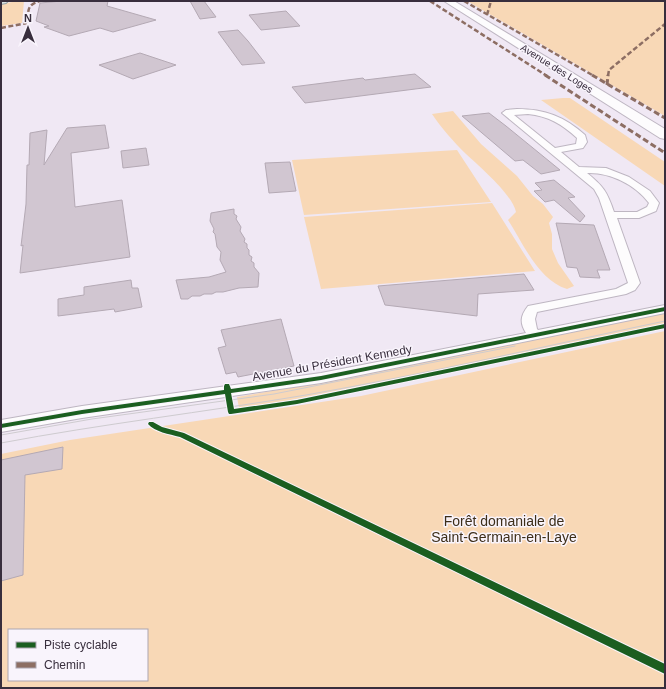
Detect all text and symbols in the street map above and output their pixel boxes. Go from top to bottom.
north arrow [8,8,48,48]
text: N [24,12,32,24]
street label: Avenue des Loges [519,42,595,95]
street label: Avenue du Président Kennedy [251,342,413,384]
park label: Forêt domaniale de Saint-Germain-en-Laye [431,513,577,545]
legend [8,629,148,681]
text: Piste cyclable [44,638,118,652]
text: Chemin [44,658,85,672]

